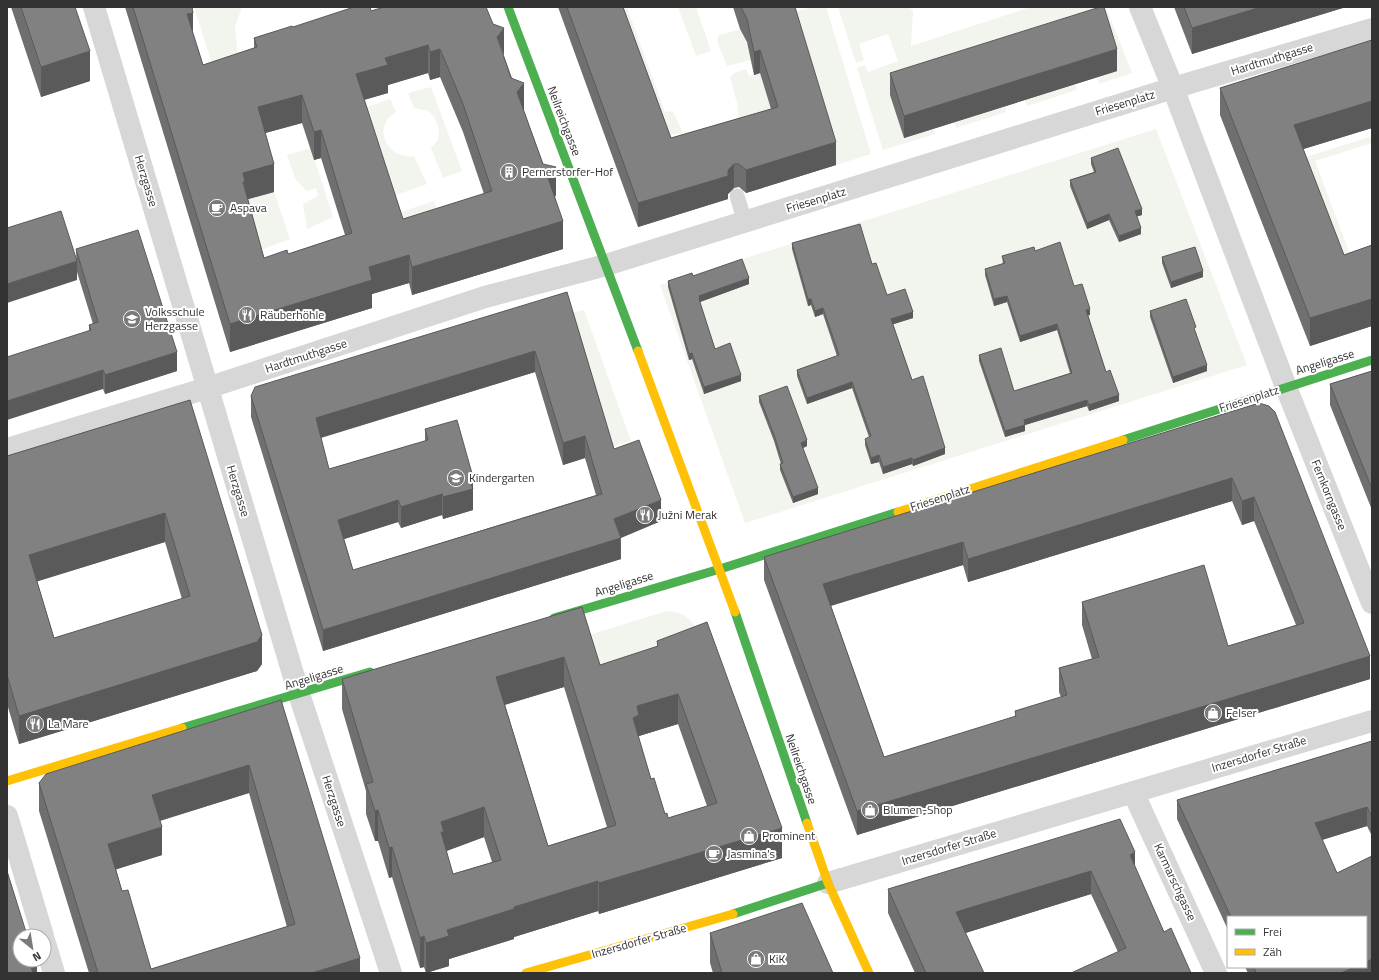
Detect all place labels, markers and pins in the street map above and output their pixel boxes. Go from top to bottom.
building icon: Pernerstorfer-Hof [499,162,519,182]
place label: Pernerstorfer-Hof [522,162,613,181]
cafe icon: Aspava [207,198,227,218]
place label: Aspava [230,198,267,217]
place label: Volksschule Herzgasse [145,302,205,335]
restaurant icon: Räuberhöhle [237,305,257,325]
place label: Räuberhöhle [260,305,324,324]
school or university icon: Volksschule Herzgasse [122,309,142,329]
school or university icon: Kindergarten [446,468,466,488]
place label: Kindergarten [469,468,534,487]
restaurant icon: Južni Merak [635,505,655,525]
place label: Južni Merak [658,505,717,524]
shop icon: Felser [1203,703,1223,723]
place label: Felser [1226,703,1257,722]
restaurant icon: La Mare [25,714,45,734]
place label: La Mare [48,714,89,733]
shop icon: Blumen-Shop [860,800,880,820]
place label: Blumen-Shop [883,800,953,819]
shop icon: Prominent [739,826,759,846]
place label: Prominent [762,826,816,845]
cafe icon: Jasmina's [704,844,724,864]
place label: Jasmina's [727,844,776,863]
shop icon: KiK [746,949,766,969]
place label: KiK [769,949,785,968]

